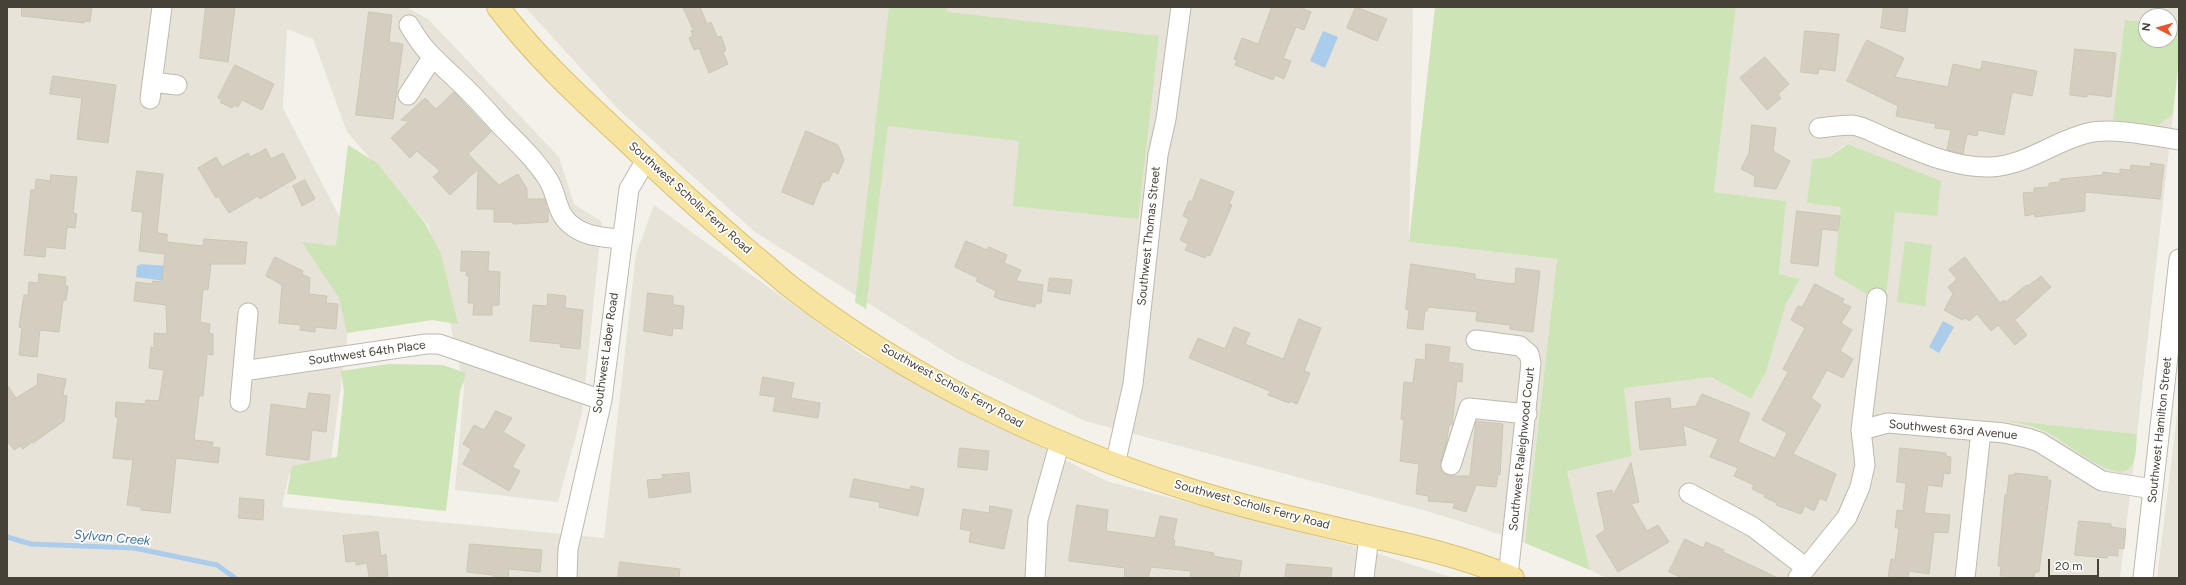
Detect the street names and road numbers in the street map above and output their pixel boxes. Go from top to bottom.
street label: Southwest Scholls Ferry Road [626,139,754,257]
street label: Southwest Thomas Street [1135,166,1163,306]
street label: Southwest Laber Road [590,292,622,414]
street label: Southwest 64th Place [307,338,427,368]
street label: Southwest Scholls Ferry Road [878,341,1026,431]
street label: Southwest Hamilton Street [2145,356,2175,504]
street label: Southwest Raleighwood Court [1506,366,1538,532]
street label: Southwest 63rd Avenue [1888,417,2018,443]
street label: Southwest Scholls Ferry Road [1173,477,1331,533]

